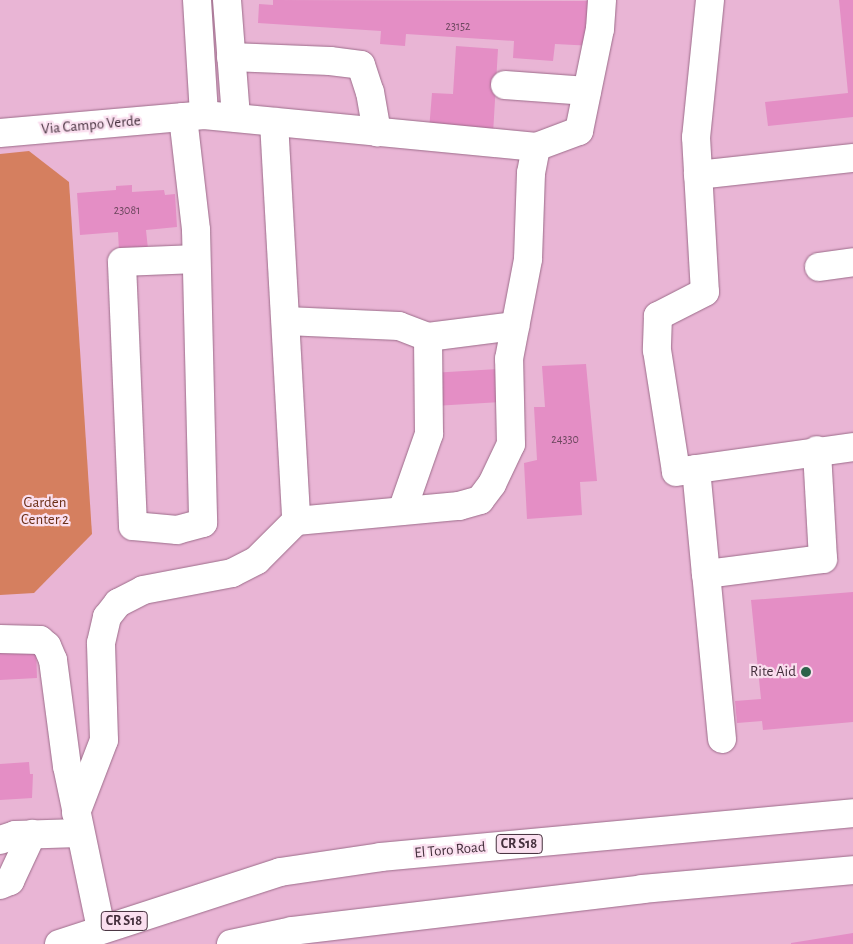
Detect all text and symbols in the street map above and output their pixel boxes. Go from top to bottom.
house number: 23152 [445,20,471,34]
street label: Via Campo Verde [41,112,141,138]
house number: 23081 [114,204,140,218]
house number: 24330 [551,433,579,447]
park label: Garden Center 2 [21,493,69,528]
place label: Rite Aid [750,663,796,681]
marker: Rite Aid [800,666,812,678]
road number: CR S18 [495,832,543,856]
street label: El Toro Road [414,838,486,862]
road number: CR S18 [100,909,148,932]

